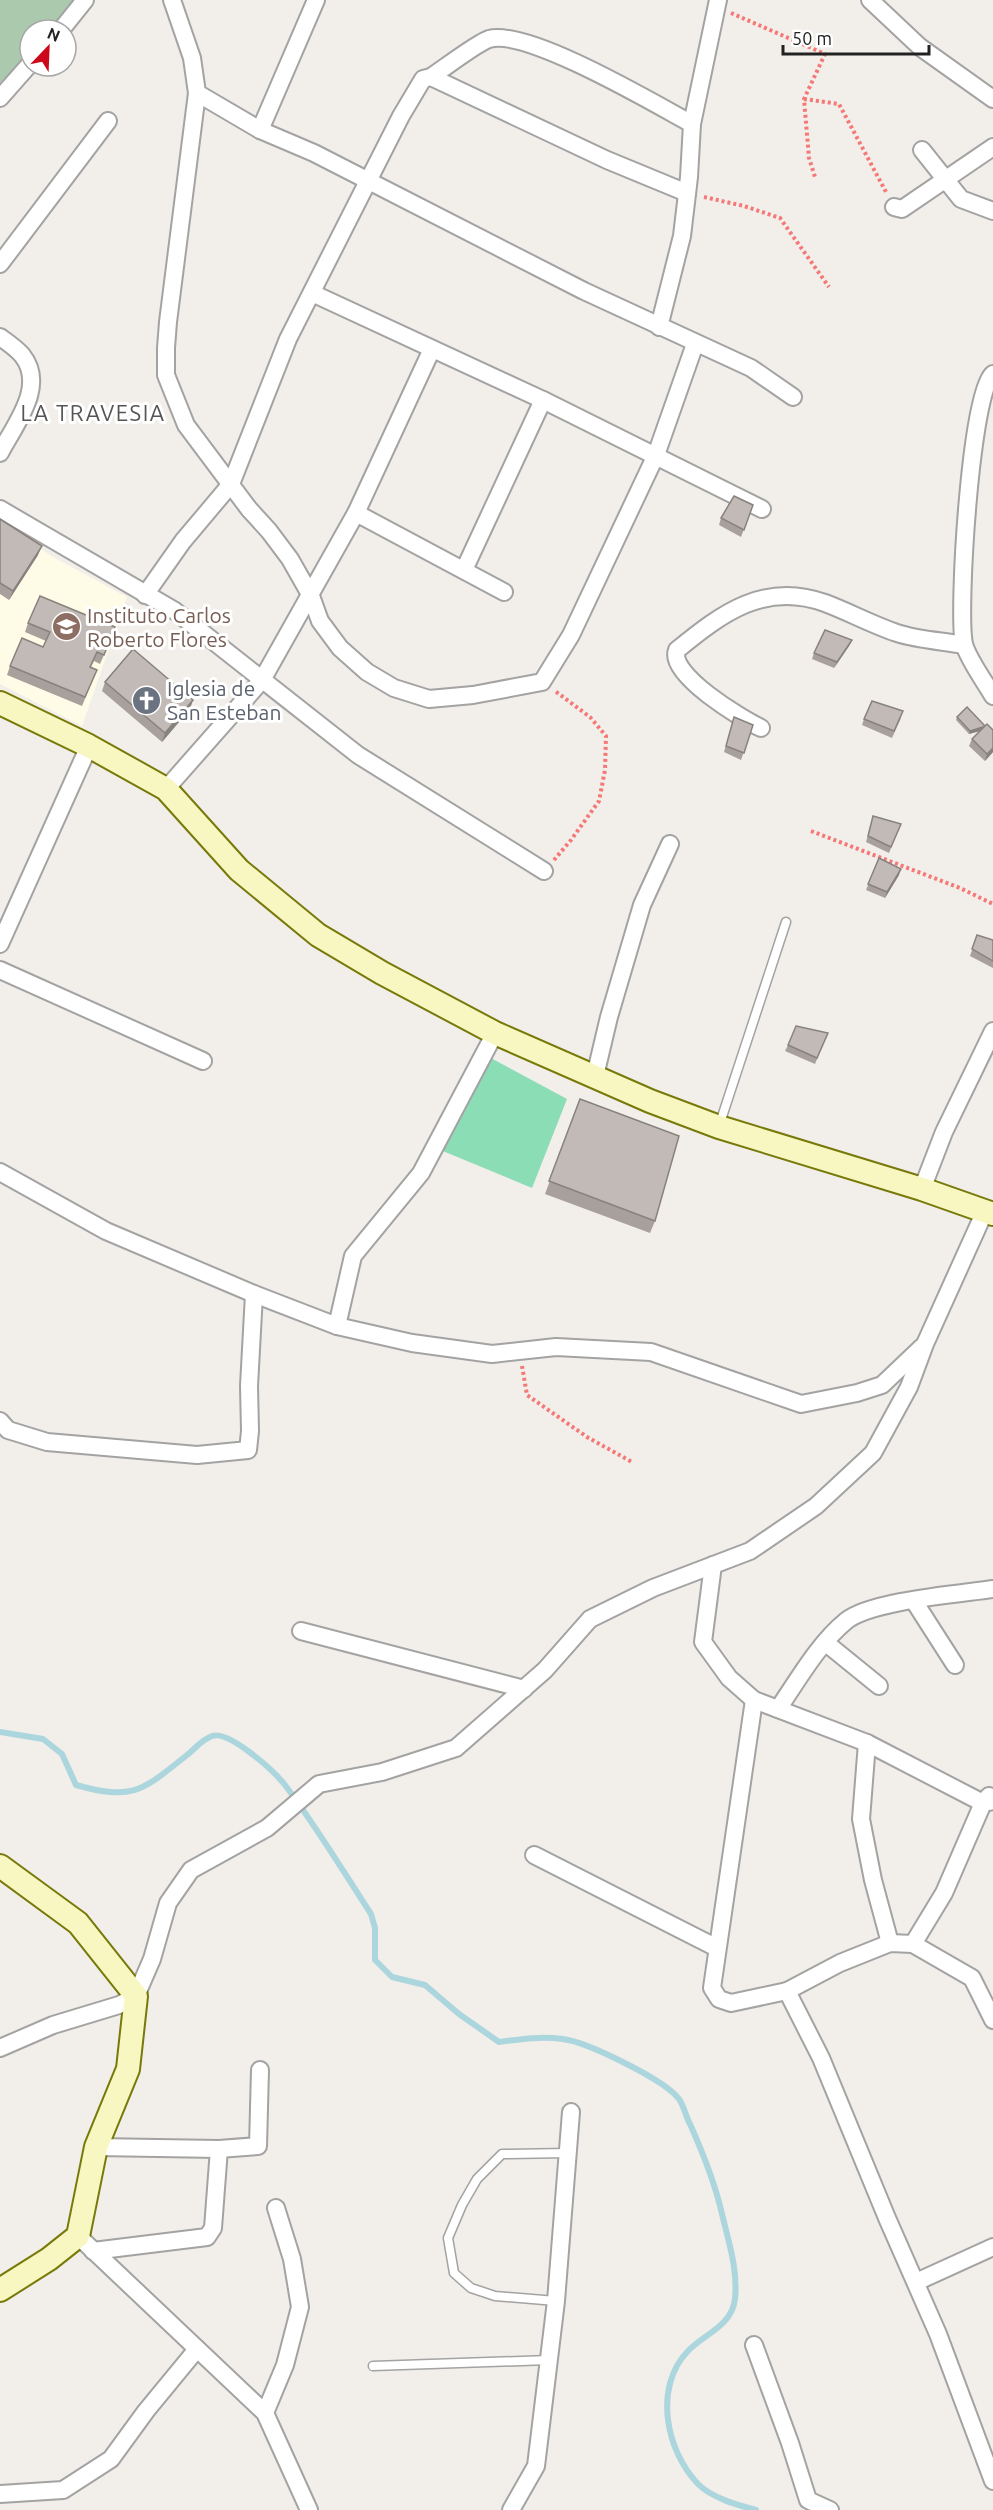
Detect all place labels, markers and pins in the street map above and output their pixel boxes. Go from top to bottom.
place label: Instituto Carlos Roberto Flores [87,603,231,651]
school or university icon: Instituto Carlos Roberto Flores [50,611,82,643]
place label: Iglesia de San Esteban [167,676,281,724]
church icon: Iglesia de San Esteban [130,684,162,716]

